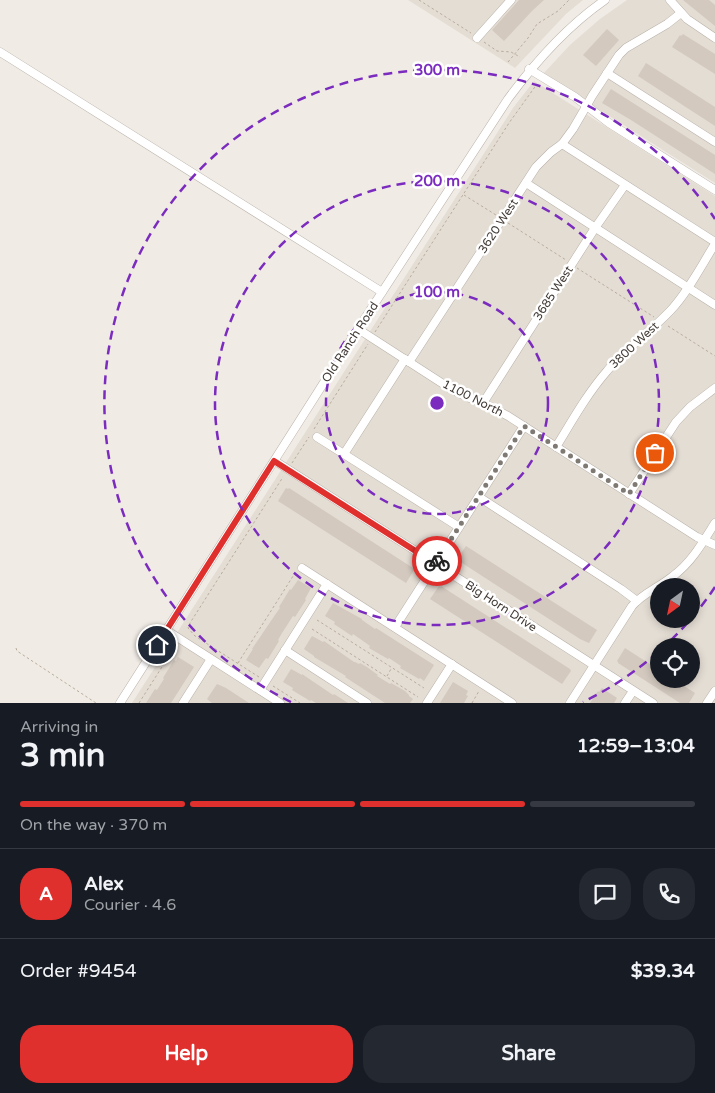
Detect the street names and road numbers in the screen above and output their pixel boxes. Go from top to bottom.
street label: 3620 West [475,196,521,256]
street label: 3685 West [530,263,576,323]
street label: Old Ranch Road [319,299,381,385]
street label: 3800 West [607,318,662,371]
street label: 1100 North [440,377,506,419]
street label: Big Horn Drive [463,578,540,634]

